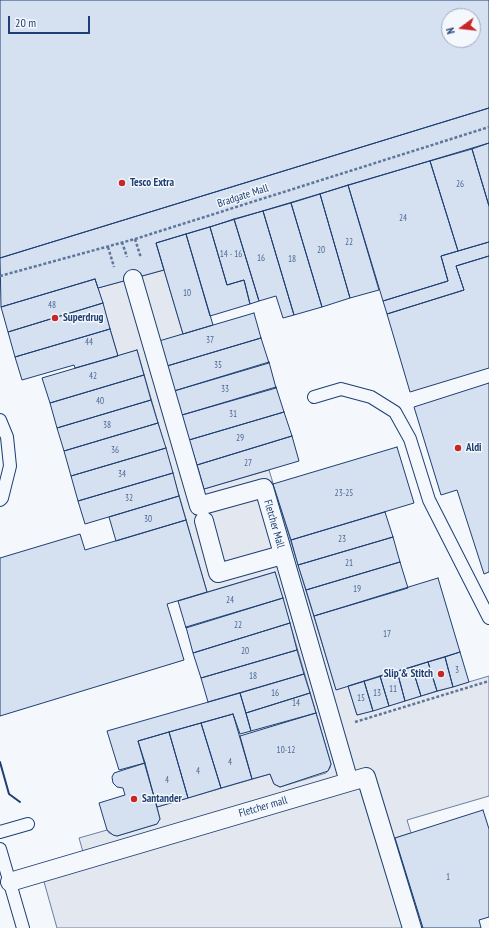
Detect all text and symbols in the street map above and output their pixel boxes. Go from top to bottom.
scale bar [10,8,92,34]
north arrow [441,8,481,48]
text: 20 m [15,15,36,30]
text: N [443,26,458,36]
place label: Tesco Extra [130,176,174,190]
marker: Tesco Extra [117,178,127,188]
house number: 26 [456,179,464,189]
street label: Bradgate Mall [216,182,270,210]
house number: 24 [399,213,407,223]
house number: 22 [345,237,353,247]
house number: 20 [317,245,325,255]
house number: 14 - 16 [220,249,242,259]
house number: 16 [257,253,265,263]
house number: 18 [288,254,296,264]
house number: 10 [183,288,191,298]
house number: 48 [48,300,56,310]
place label: Superdrug [63,311,103,325]
marker: Superdrug [50,313,60,323]
house number: 37 [206,335,214,345]
house number: 44 [85,337,93,347]
house number: 35 [214,360,222,370]
house number: 42 [89,371,97,381]
house number: 33 [221,384,229,394]
house number: 40 [96,396,104,406]
house number: 31 [229,409,237,419]
house number: 38 [103,420,111,430]
house number: 29 [236,433,244,443]
place label: Aldi [466,441,482,455]
marker: Aldi [453,443,463,453]
house number: 36 [111,445,119,455]
house number: 27 [244,458,252,468]
house number: 34 [118,469,126,479]
house number: 23-25 [335,488,353,498]
house number: 32 [125,493,133,503]
street label: Fletcher Mall [261,498,287,550]
house number: 30 [144,514,152,524]
house number: 23 [338,534,346,544]
house number: 21 [345,558,353,568]
house number: 19 [353,584,361,594]
house number: 24 [226,595,234,605]
house number: 22 [234,620,242,630]
house number: 17 [383,629,391,639]
house number: 20 [241,646,249,656]
house number: 3 [455,665,459,675]
place label: Slip & Stitch [384,667,433,681]
marker: Slip & Stitch [436,669,446,679]
house number: 18 [249,671,257,681]
house number: 11 [389,684,397,694]
house number: 16 [271,688,279,698]
house number: 13 [373,688,381,698]
house number: 15 [357,693,365,703]
house number: 14 [292,698,300,708]
house number: 10-12 [277,745,295,755]
house number: 4 [228,757,232,767]
house number: 4 [196,766,200,776]
house number: 4 [165,775,169,785]
place label: Santander [142,792,182,806]
marker: Santander [129,794,139,804]
street label: Fletcher mall [237,794,289,820]
house number: 1 [446,872,450,882]

